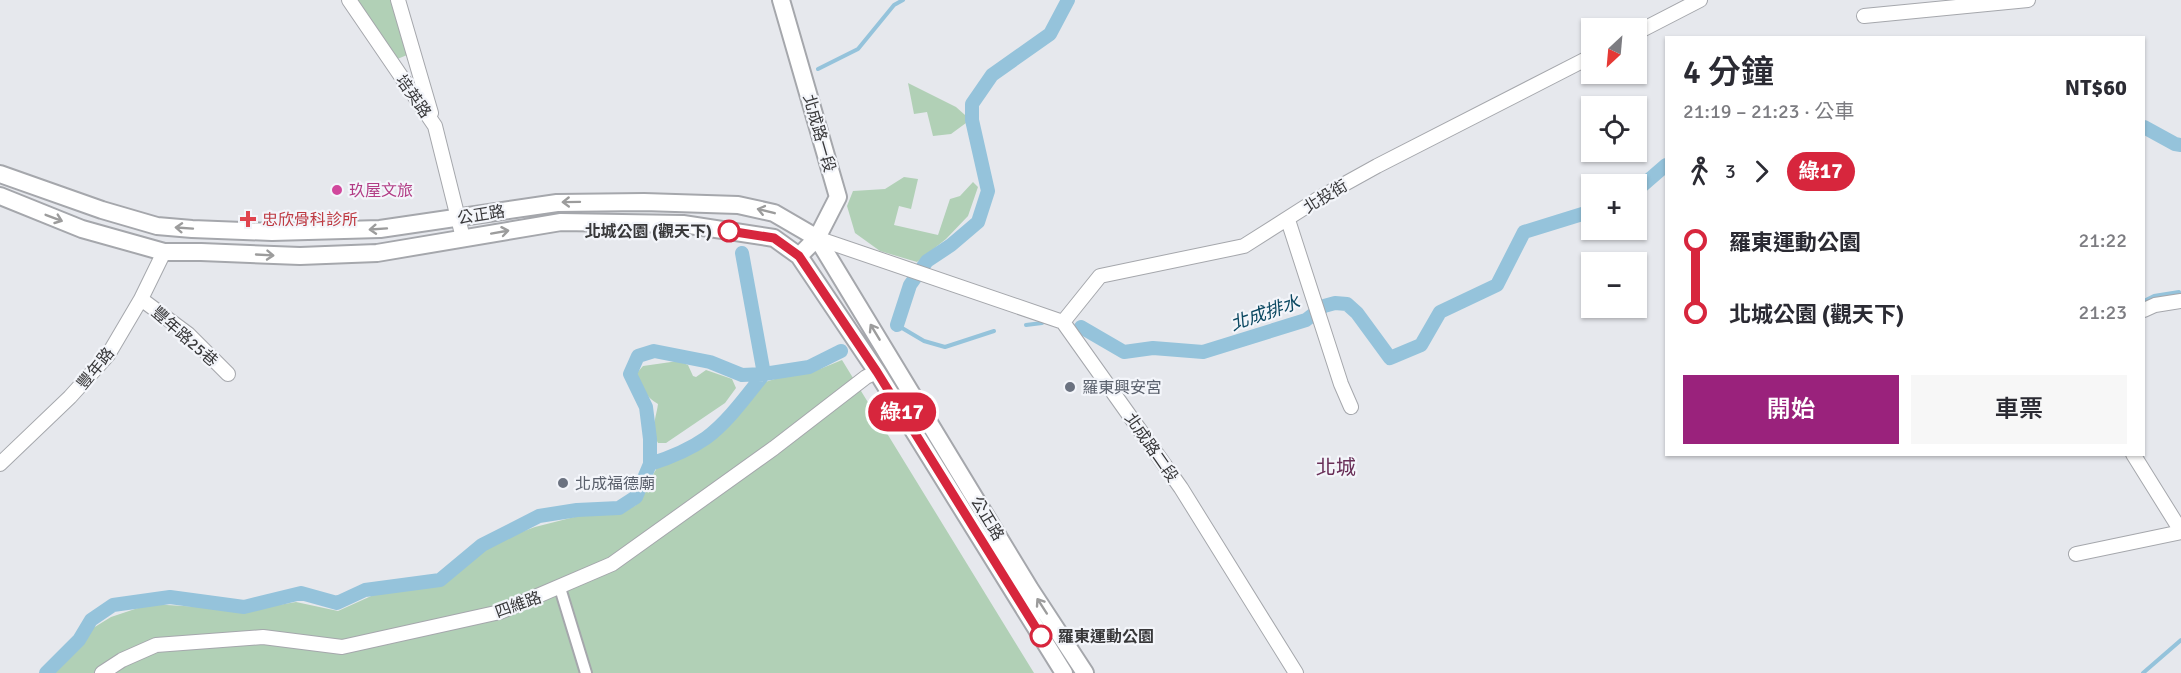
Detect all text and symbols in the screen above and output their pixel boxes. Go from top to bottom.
north arrow [1581,18,1647,84]
map controls [1581,18,1647,318]
text: 4 分鐘 [1683,52,1774,93]
street label: 培英路 [391,71,435,122]
text: NT$60 [2065,74,2127,101]
street label: 北成路一段 [798,92,840,174]
button: locate [1581,96,1647,162]
text: 21:19 – 21:23 · 公車 [1683,99,1854,124]
icon: walk [1683,155,1716,188]
icon: forward [1745,155,1778,188]
text: 綠17 [1799,158,1843,184]
text: 3 [1725,159,1736,184]
button: + [1581,174,1647,240]
street label: 北投街 [1300,176,1351,218]
place label: 玖屋文旅 [349,181,413,201]
marker: 玖屋文旅 [330,183,344,197]
one-way arrow [562,197,582,208]
street label: 公正路 [456,201,506,229]
one-way arrow [756,205,775,217]
marker: 忠欣骨科診所 [239,210,257,228]
place label: 忠欣骨科診所 [262,210,358,230]
one-way arrow [45,213,63,224]
marker: 北城公園 (觀天下) [718,220,740,242]
one-way arrow [174,222,194,233]
place label: 北城公園 (觀天下) [584,222,712,242]
one-way arrow [369,224,389,235]
one-way arrow [490,226,509,237]
text: 21:22 [2078,228,2127,253]
text: 羅東運動公園 [1729,229,1861,256]
one-way arrow [254,249,274,260]
button: − [1581,252,1647,318]
water label: 北成排水 [1227,291,1304,335]
text: 21:23 [2078,300,2127,325]
text: 北城公園 (觀天下) [1729,301,1904,328]
street label: 豐年路25巷 [147,303,222,371]
one-way arrow [868,324,880,341]
street label: 豐年路 [73,344,119,394]
button: 開始 [1683,375,1899,444]
button: 車票 [1911,375,2127,444]
place label: 羅東興安宮 [1082,378,1162,398]
marker: 羅東興安宮 [1063,380,1077,394]
line badge: 綠17 [868,392,936,432]
text: 綠17 [880,399,924,425]
street label: 北成路二段 [1120,409,1182,486]
district label: 北城 [1316,455,1356,480]
place label: 北成福德廟 [575,474,655,494]
marker: 北成福德廟 [556,476,570,490]
street label: 公正路 [966,493,1008,544]
street label: 四維路 [492,587,544,623]
one-way arrow [1035,598,1048,615]
marker: 羅東運動公園 [1030,625,1052,647]
place label: 羅東運動公園 [1058,627,1154,647]

